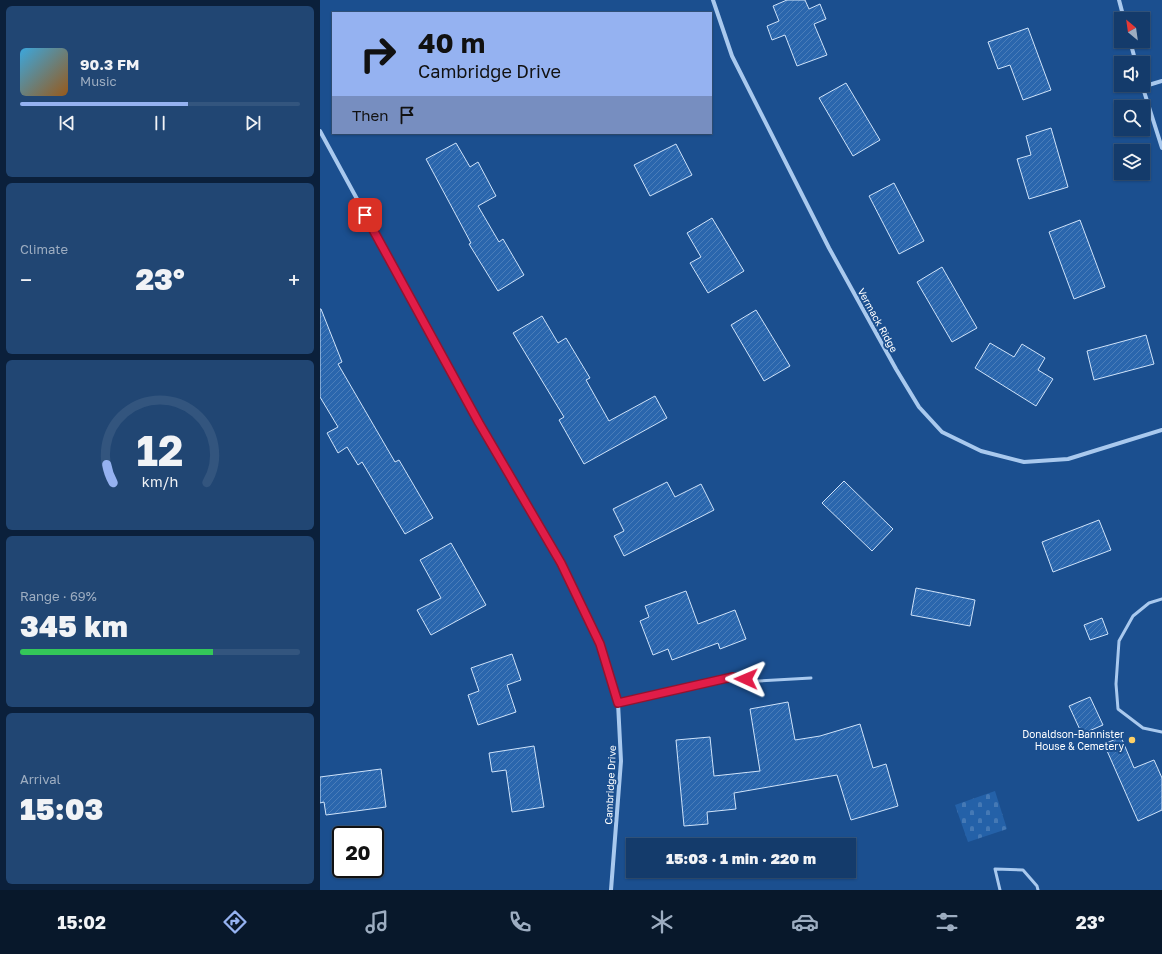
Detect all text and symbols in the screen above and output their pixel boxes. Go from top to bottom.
north arrow [1114,12,1150,48]
map controls [1114,12,1150,180]
text: 40 m [418,26,485,59]
icon: right [352,28,404,80]
text: 90.3 FM [80,55,139,73]
button: sound [1114,56,1150,92]
text: Cambridge Drive [418,60,561,82]
text: Music [80,73,117,89]
button: search [1114,100,1150,136]
icon: arrive [396,104,418,126]
text: Then [352,106,388,124]
icon: previous [56,112,78,134]
icon: pause [149,112,171,134]
icon: next [242,112,264,134]
button: layers [1114,144,1150,180]
pin [348,198,382,232]
icon: arrive [354,204,376,226]
text: Climate [20,241,68,257]
text: 23° [135,261,185,297]
text: − [20,266,32,293]
text: + [288,266,300,293]
street label: Vermack Ridge [855,286,901,354]
text: 12 [137,425,183,475]
text: km/h [142,473,178,490]
text: Range · 69% [20,588,97,604]
text: 345 km [20,608,128,644]
position arrow [725,658,767,700]
place label: Donaldson-Bannister House & Cemetery [1022,728,1124,752]
marker: Donaldson-Bannister House & Cemetery [1127,735,1137,745]
street label: Cambridge Drive [602,745,618,825]
text: Arrival [20,771,61,787]
text: 15:03 [20,791,103,827]
speed limit sign: 20 [332,826,384,878]
text: 15:03 · 1 min · 220 m [666,849,816,867]
icon: directions [221,908,249,936]
icon: music [363,908,391,936]
icon: phone [506,908,534,936]
icon: climate [648,908,676,936]
icon: car [791,908,819,936]
icon: filters [933,908,961,936]
text: 15:02 [57,911,106,933]
text: 23° [1076,911,1105,933]

